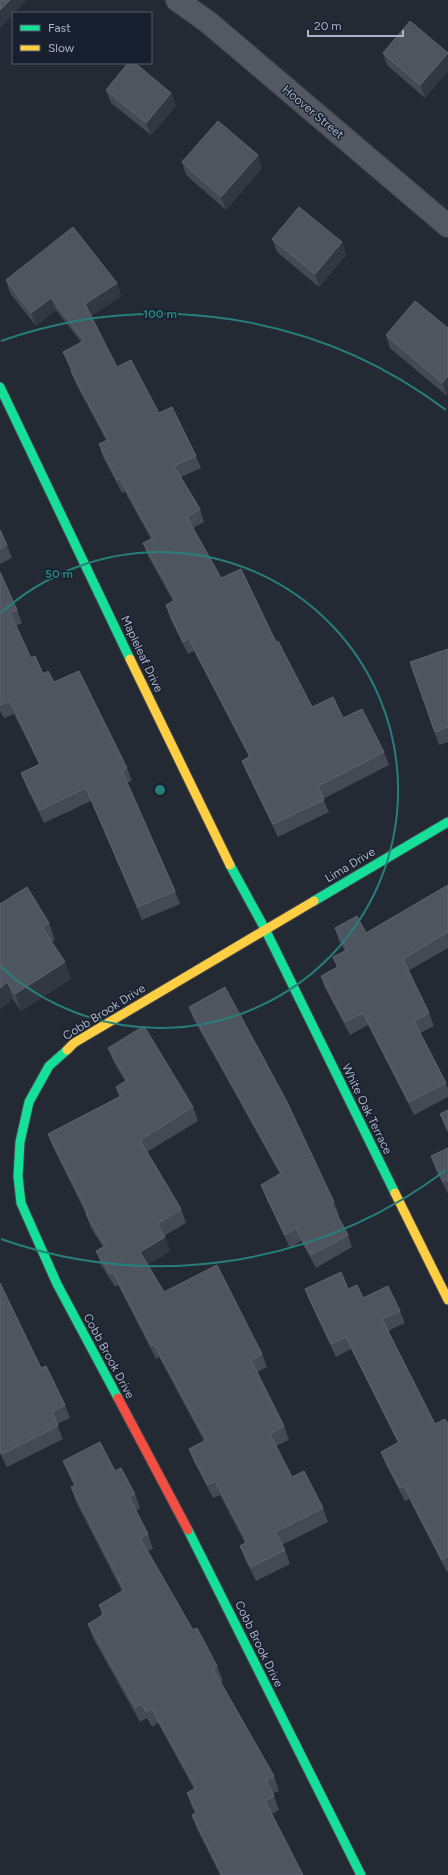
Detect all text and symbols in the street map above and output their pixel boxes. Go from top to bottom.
legend [12,12,152,64]
scale bar [308,12,403,38]
text: 20 m [314,19,342,33]
text: Fast [48,21,71,35]
text: Slow [48,41,75,55]
street label: Hoover Street [279,82,347,142]
text: 100 m [143,307,177,321]
text: 50 m [45,567,73,581]
street label: Mapleleaf Drive [118,613,166,695]
centre of rings [153,783,167,797]
street label: Lima Drive [322,844,378,885]
street label: Cobb Brook Drive [60,981,148,1043]
street label: White Oak Terrace [339,1061,395,1157]
street label: Cobb Brook Drive [81,1311,138,1401]
street label: Cobb Brook Drive [232,1598,286,1690]

